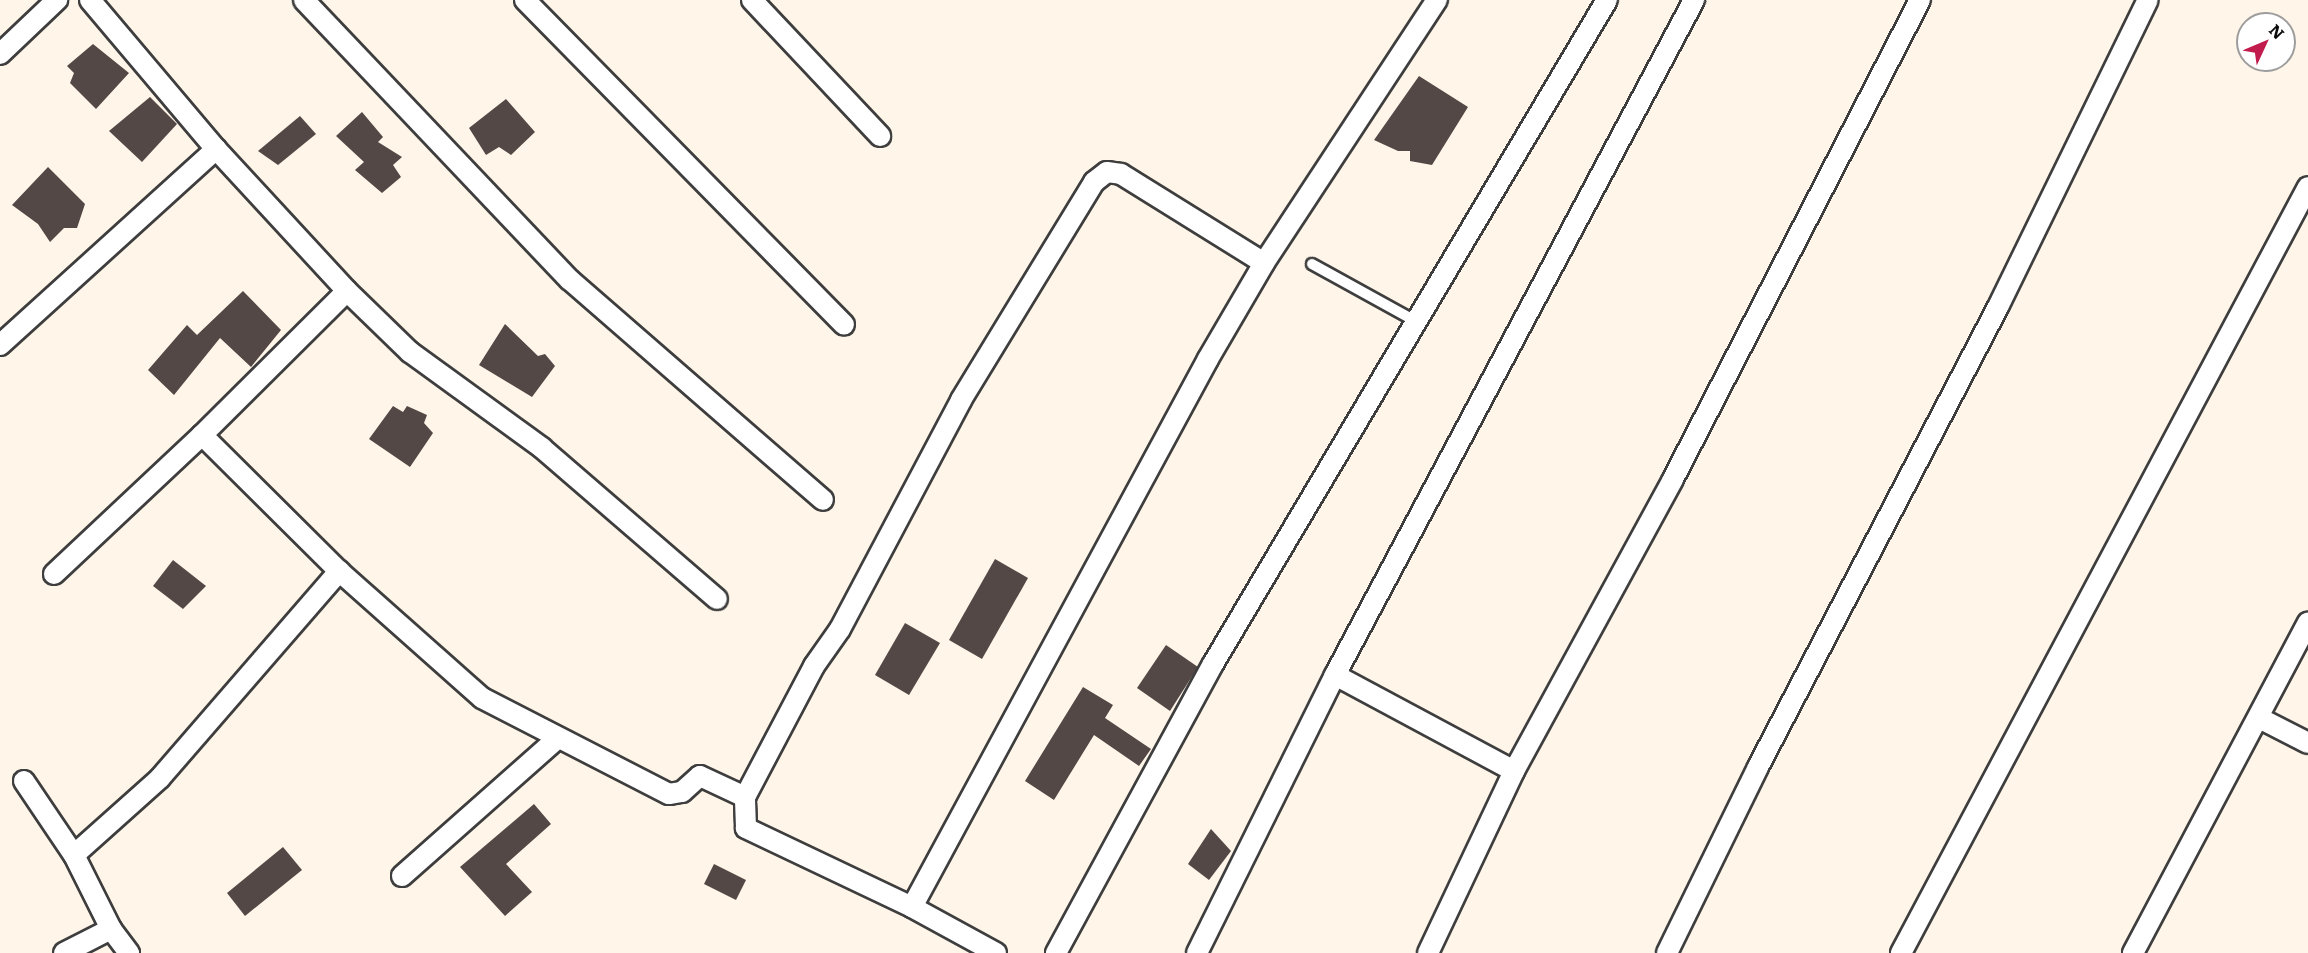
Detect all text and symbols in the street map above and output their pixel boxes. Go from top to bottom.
north arrow [2236,12,2296,72]
text: N [2264,18,2291,44]

